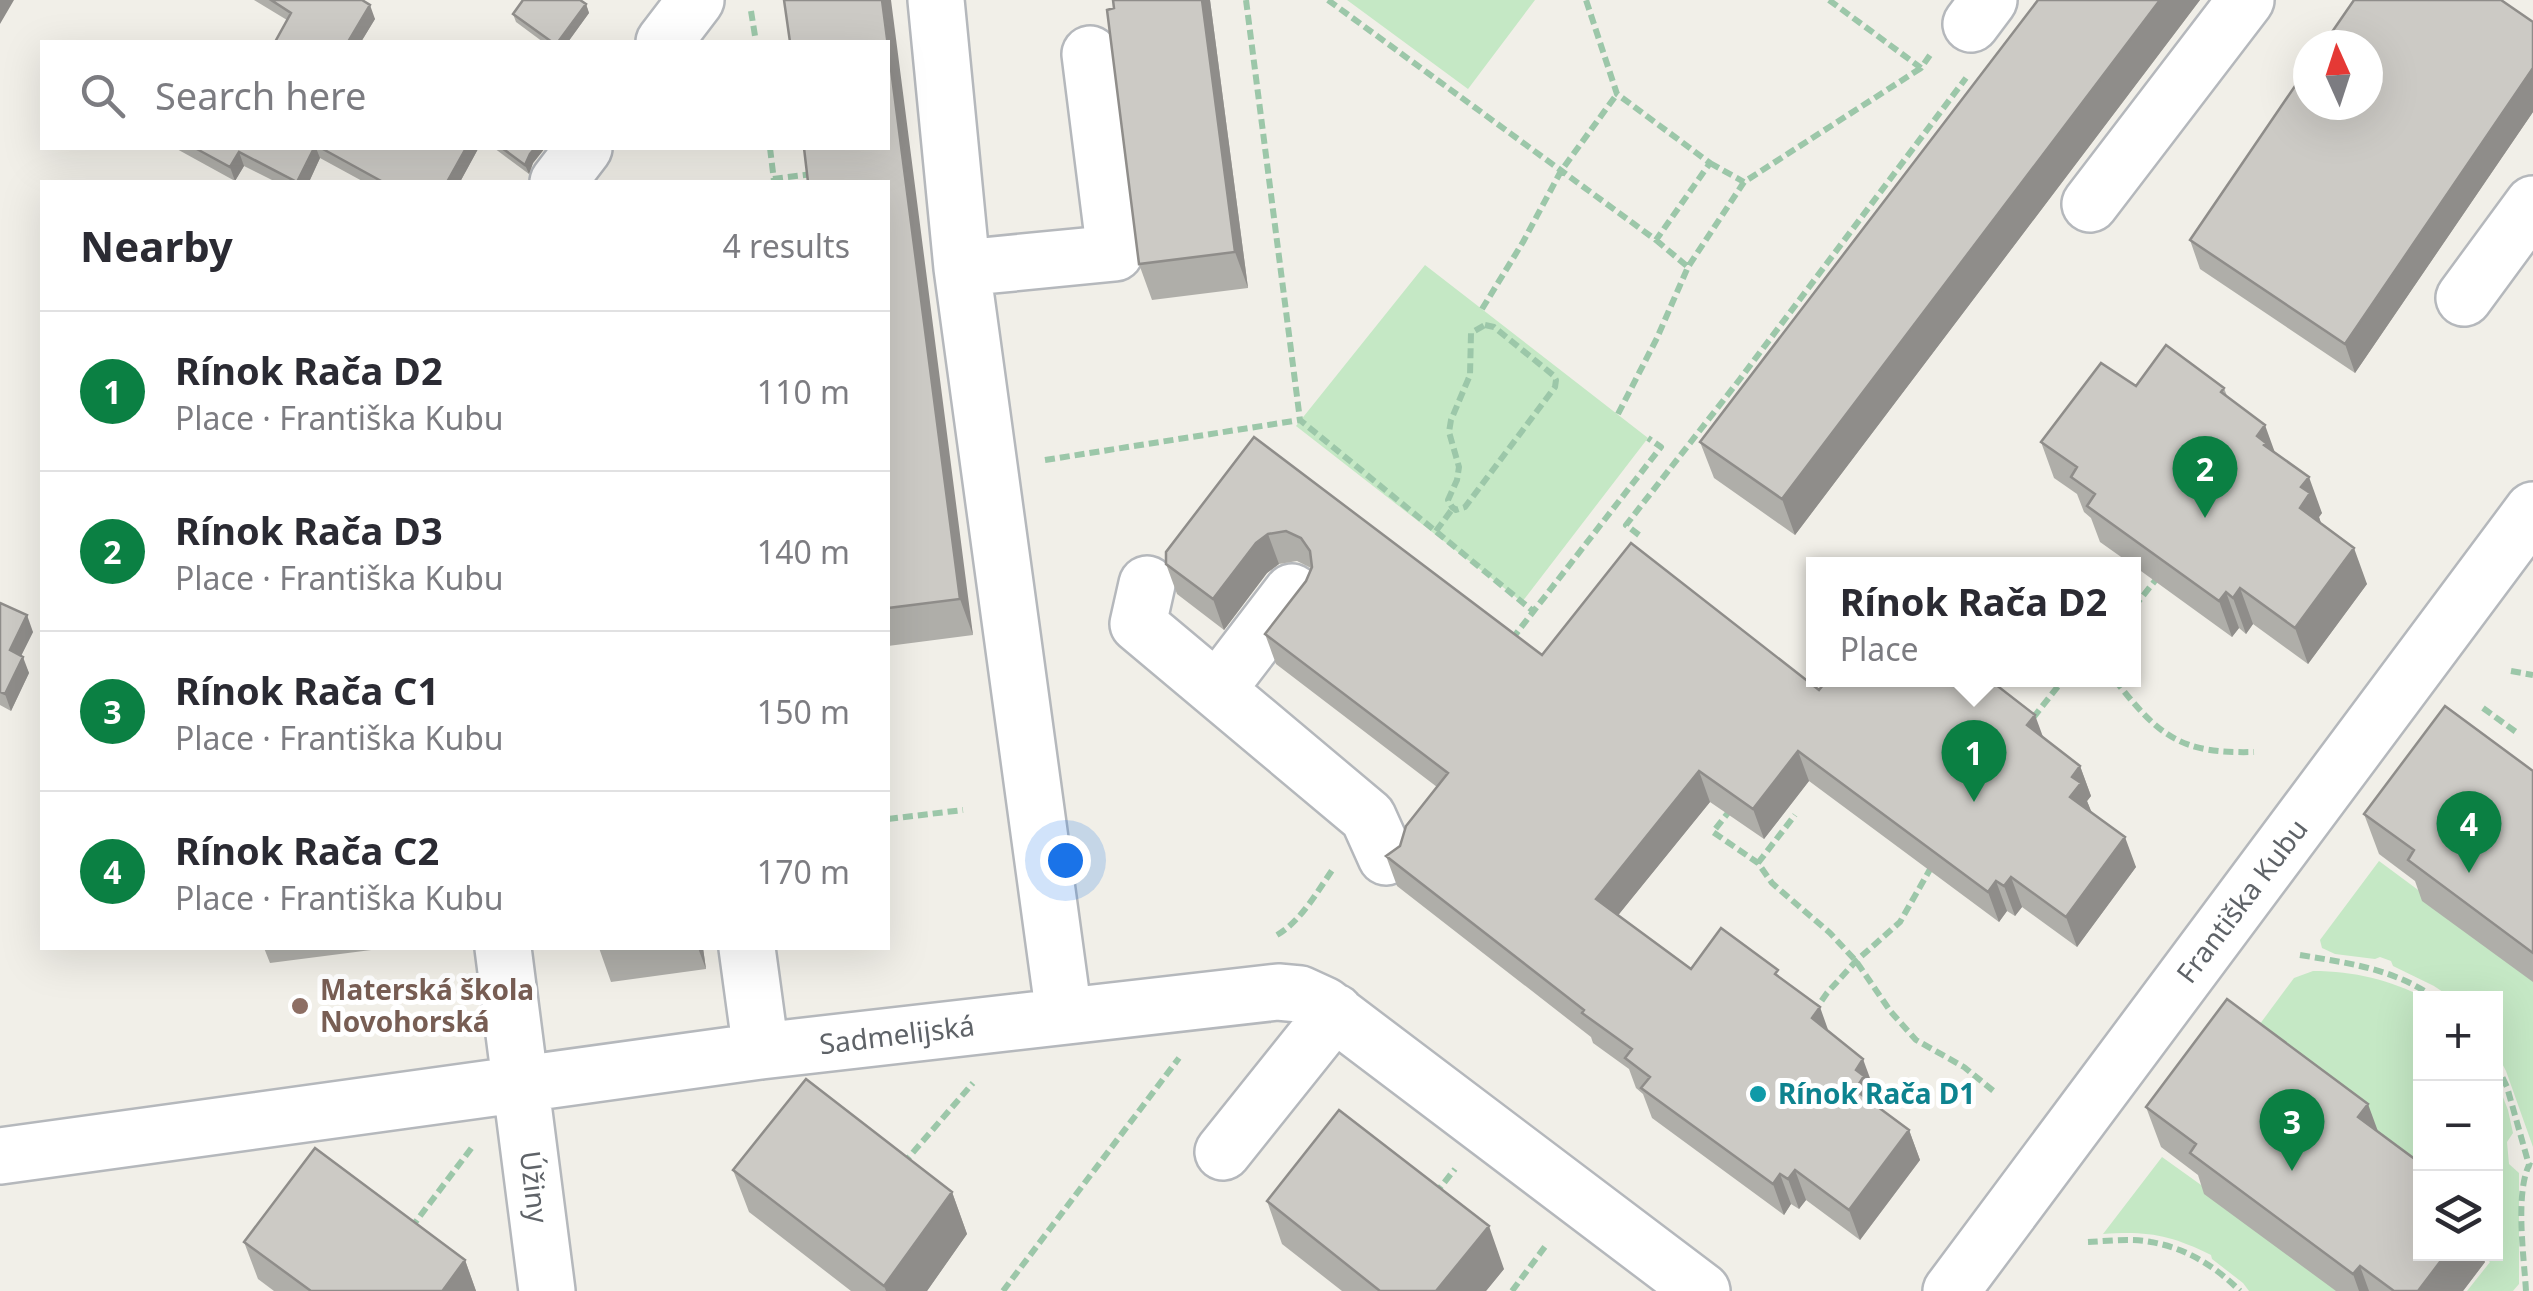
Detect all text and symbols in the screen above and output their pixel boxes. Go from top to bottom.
north arrow [2293,30,2383,120]
search box [40,40,890,150]
icon: search [75,68,130,123]
text: Search here [155,69,366,121]
text: Nearby [80,217,233,274]
text: 4 results [723,224,850,267]
text: Rínok Rača D2 [175,344,443,396]
text: 1 [103,370,122,413]
text: 110 m [757,370,850,413]
text: Place · Františka Kubu [175,396,504,439]
pin: 2 [2172,436,2238,518]
text: Rínok Rača D3 [175,504,443,556]
text: 2 [103,530,122,573]
text: 140 m [757,530,850,573]
text: Place · Františka Kubu [175,556,504,599]
popup [1806,557,2141,687]
text: Rínok Rača D2 [1840,575,2107,627]
text: Place [1840,627,1919,670]
text: Rínok Rača C1 [175,664,439,716]
text: 3 [103,690,122,733]
text: 150 m [757,690,850,733]
text: Place · Františka Kubu [175,716,504,759]
pin: 1 [1942,720,2006,802]
pin: 4 [2436,790,2502,873]
street label: Františka Kubu [2167,811,2315,990]
text: Rínok Rača C2 [175,824,439,876]
your location [1040,835,1091,886]
text: 4 [103,850,122,893]
text: 170 m [757,850,850,893]
text: Place · Františka Kubu [175,876,504,919]
place label: Materská škola Novohorská [320,970,534,1040]
map controls [2413,991,2503,1261]
button: + [2413,991,2503,1081]
marker: Materská škola Novohorská [289,995,311,1017]
street label: Sadmelijská [817,1006,977,1062]
place label: Rínok Rača D1 [1778,1074,1975,1112]
button: − [2413,1081,2503,1171]
marker: Rínok Rača D1 [1747,1083,1769,1105]
pin: 3 [2260,1088,2324,1171]
street label: Úžiny [512,1149,558,1226]
button: layers [2413,1171,2503,1261]

